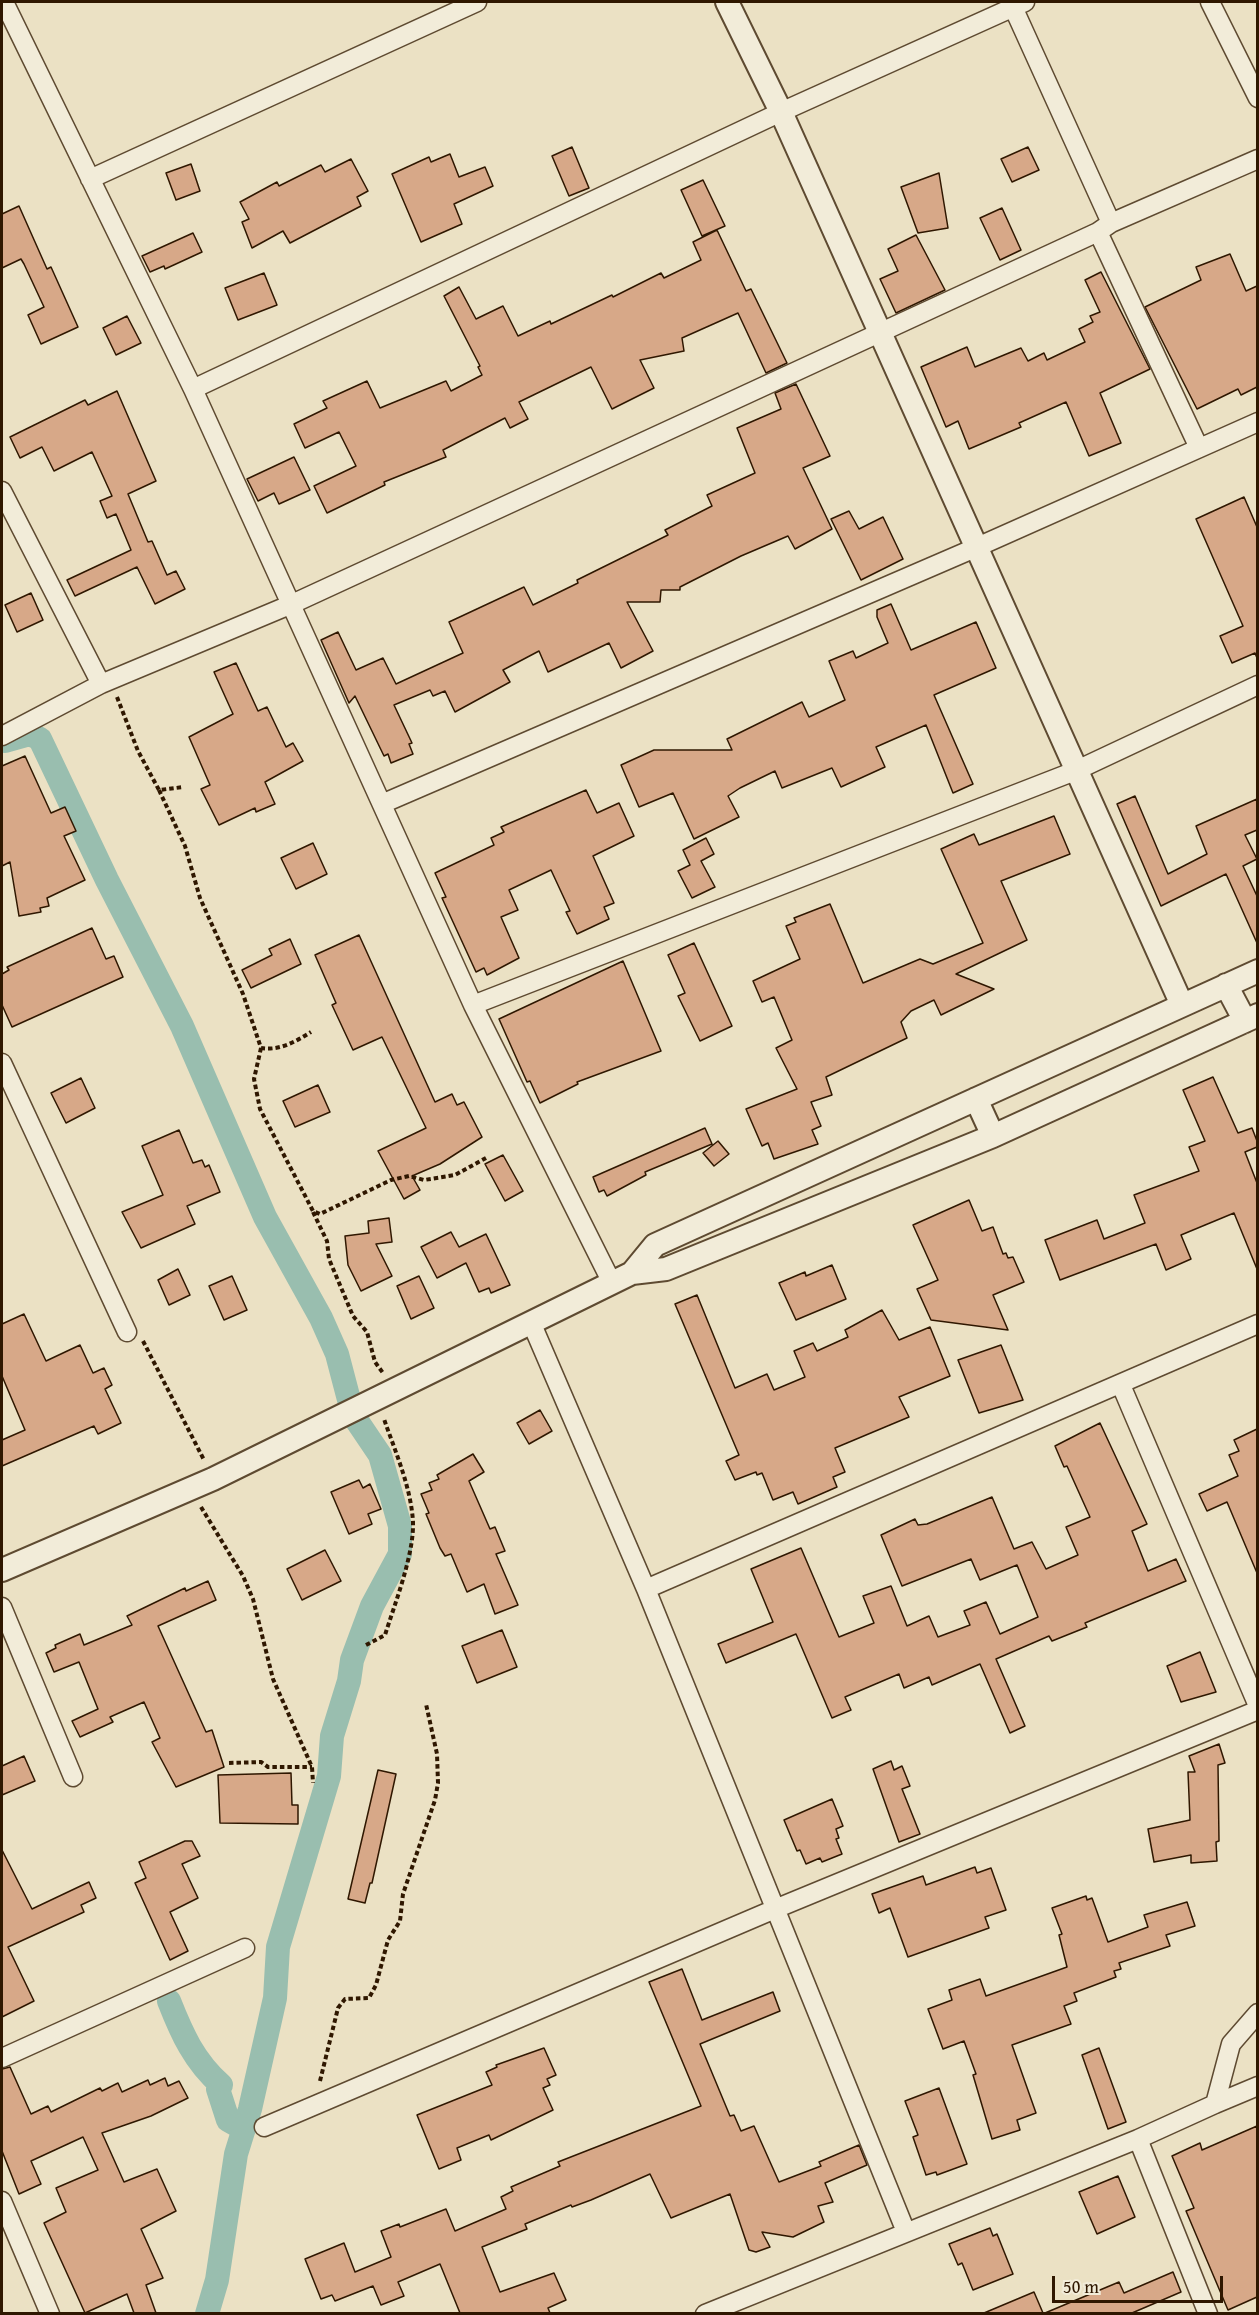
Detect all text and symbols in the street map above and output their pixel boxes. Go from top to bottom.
scale bar [1055,2264,1226,2302]
text: 50 m [1063,2273,1099,2300]

